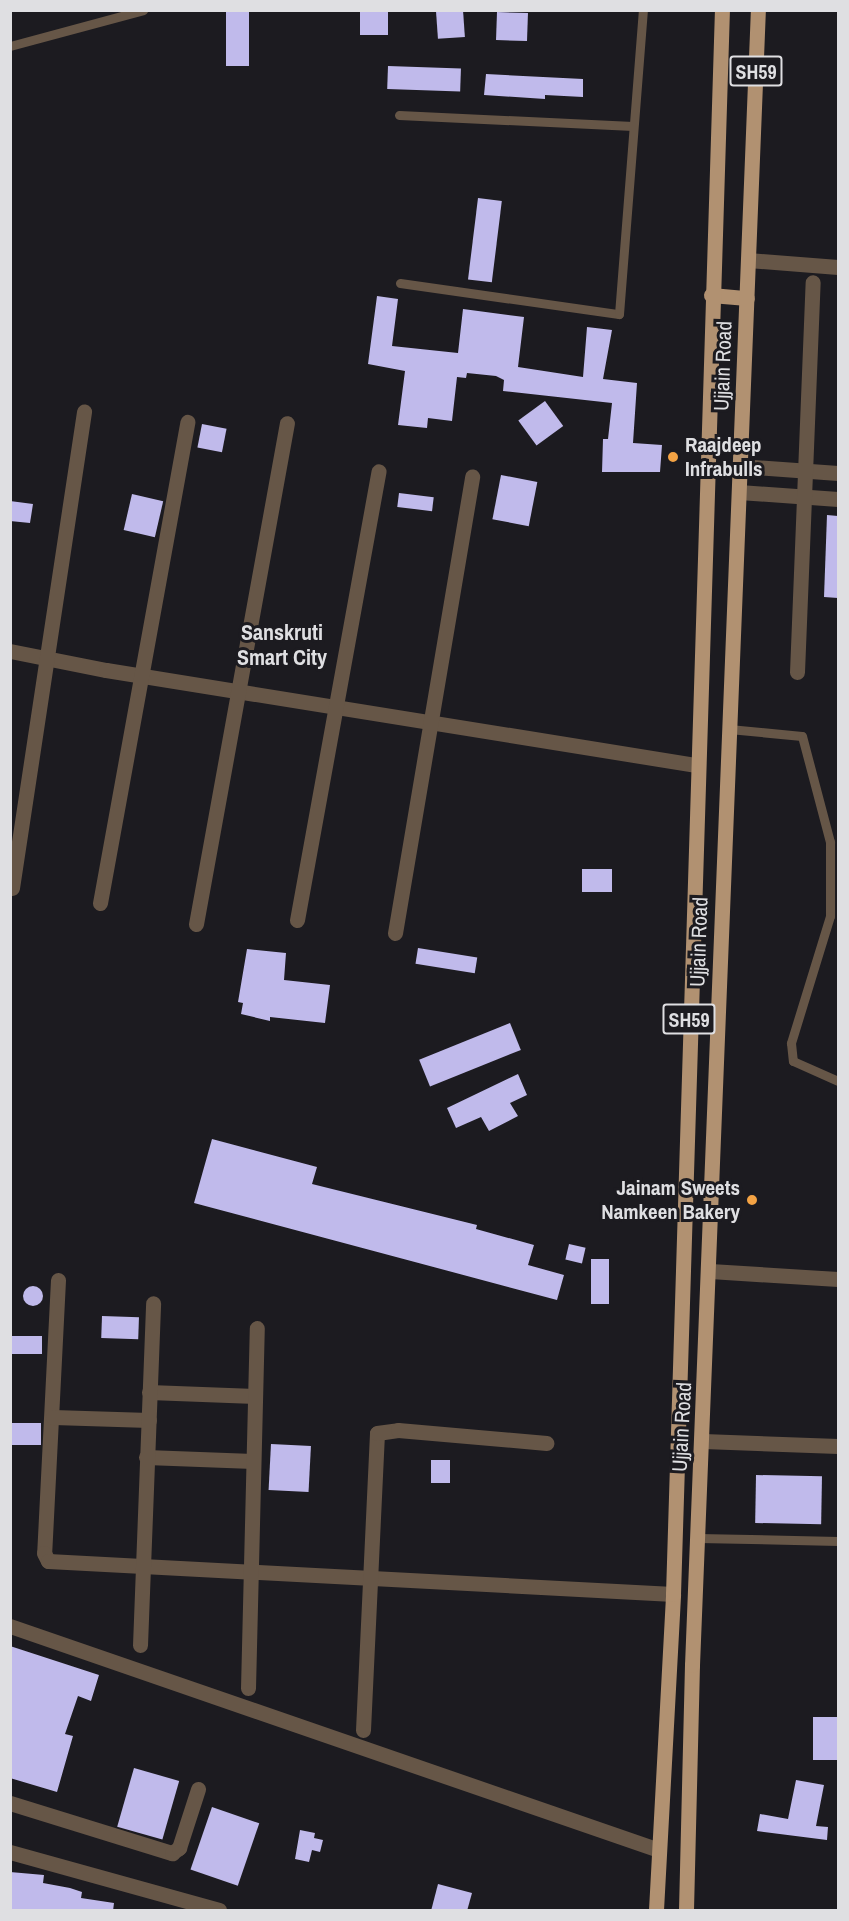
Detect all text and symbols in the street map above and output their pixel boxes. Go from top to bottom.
road number: SH59 [729,54,783,88]
street label: Ujjain Road [709,321,737,411]
place label: Raajdeep Infrabulls [685,432,763,482]
marker: Raajdeep Infrabulls [666,450,680,464]
district label: Sanskruti Smart City [237,619,327,670]
street label: Ujjain Road [685,897,713,987]
road number: SH59 [662,1002,716,1036]
place label: Jainam Sweets Namkeen Bakery [601,1175,740,1225]
marker: Jainam Sweets Namkeen Bakery [745,1193,759,1207]
street label: Ujjain Road [667,1381,697,1473]

